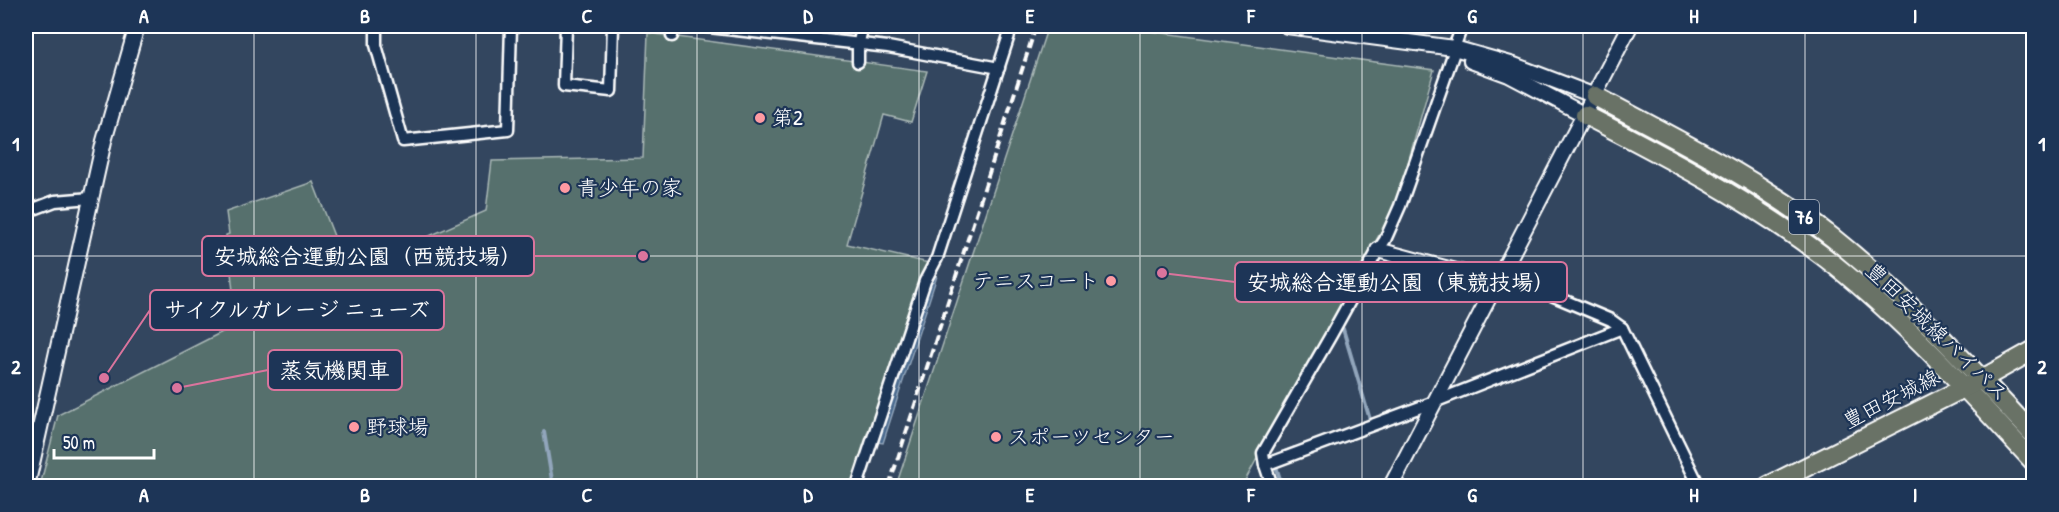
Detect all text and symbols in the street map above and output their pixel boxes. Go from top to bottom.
text: A [139,2,149,29]
text: B [360,2,370,29]
text: C [582,2,593,29]
text: D [803,2,813,29]
text: E [1026,2,1035,29]
text: F [1246,2,1256,29]
text: G [1467,2,1477,29]
text: H [1689,2,1699,29]
text: I [1913,2,1917,29]
place label: 第2 [772,103,803,132]
marker: 第2 [753,111,767,125]
text: 1 [12,130,20,157]
text: 1 [2038,130,2046,157]
place label: 青少年の家 [577,173,682,202]
marker: 青少年の家 [558,181,572,195]
road number: 76 [1789,200,1819,234]
callout: 安城総合運動公園（西競技場） [202,236,534,276]
text: 安城総合運動公園（西競技場） [214,241,522,271]
street label: 豊田安城線バイパス [1860,257,2014,407]
callout: 安城総合運動公園（東競技場） [1235,262,1567,302]
place label: テニスコート [973,266,1099,295]
text: 安城総合運動公園（東競技場） [1247,267,1555,297]
marker: テニスコート [1104,274,1118,288]
callout: サイクルガレージ ニューズ [150,290,444,330]
text: サイクルガレージ ニューズ [164,294,430,324]
callout: 蒸気機関車 [268,350,402,390]
text: 2 [11,353,21,380]
text: 2 [2037,353,2047,380]
text: 蒸気機関車 [280,355,390,385]
street label: 豊田安城線 [1839,364,1943,434]
place label: 野球場 [366,412,429,441]
marker: 野球場 [347,420,361,434]
scale bar [54,422,154,460]
place label: スポーツセンター [1008,422,1175,451]
text: 50 m [63,430,95,455]
marker: スポーツセンター [989,430,1003,444]
text: A [139,481,149,508]
text: B [360,481,370,508]
text: C [582,481,593,508]
text: D [803,481,813,508]
text: E [1026,481,1035,508]
text: F [1246,481,1256,508]
text: G [1467,481,1477,508]
text: H [1689,481,1699,508]
text: I [1913,481,1917,508]

